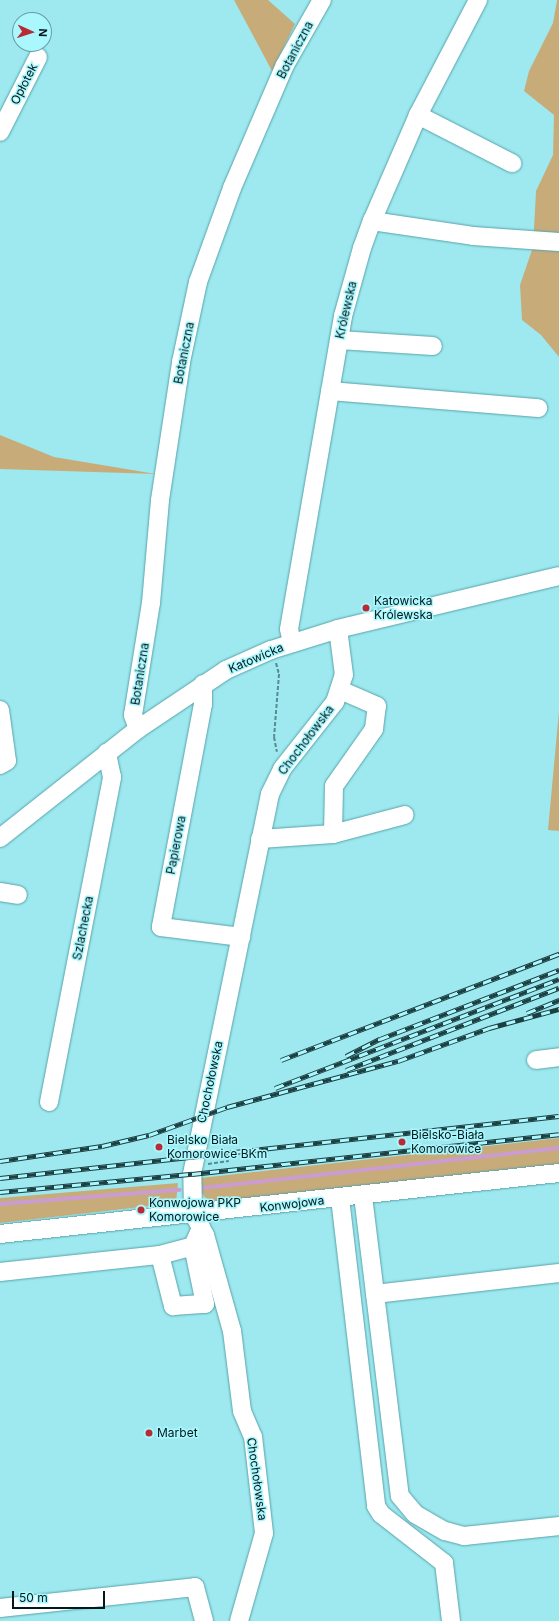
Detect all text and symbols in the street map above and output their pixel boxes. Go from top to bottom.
north arrow [12,12,52,52]
street label: Botaniczna [274,19,316,81]
text: N [36,28,50,37]
street label: Opłotek [8,61,40,107]
street label: Królewska [332,280,360,340]
street label: Botaniczna [171,321,197,385]
place label: Katowicka Królewska [374,594,433,622]
marker: Katowicka Królewska [361,603,371,613]
street label: Katowicka [226,640,286,676]
street label: Botaniczna [128,642,152,706]
street label: Chochołowska [275,702,337,778]
street label: Papierowa [163,814,189,876]
street label: Szlachecka [70,895,96,961]
street label: Chochołowska [194,1040,226,1124]
place label: Bielsko-Biała Komorowice [411,1128,484,1156]
place label: Bielsko Biała Komorowice BKm [167,1133,267,1161]
marker: Bielsko-Biała Komorowice [396,1136,408,1148]
marker: Bielsko Biała Komorowice BKm [154,1142,164,1152]
street label: Konwojowa [259,1193,325,1215]
place label: Konwojowa PKP Komorowice [149,1196,241,1224]
marker: Konwojowa PKP Komorowice [136,1205,146,1215]
place label: Marbet [157,1426,198,1440]
marker: Marbet [144,1428,154,1438]
street label: Chochołowska [244,1437,270,1521]
scale bar [14,1583,107,1609]
text: 50 m [19,1590,48,1605]

